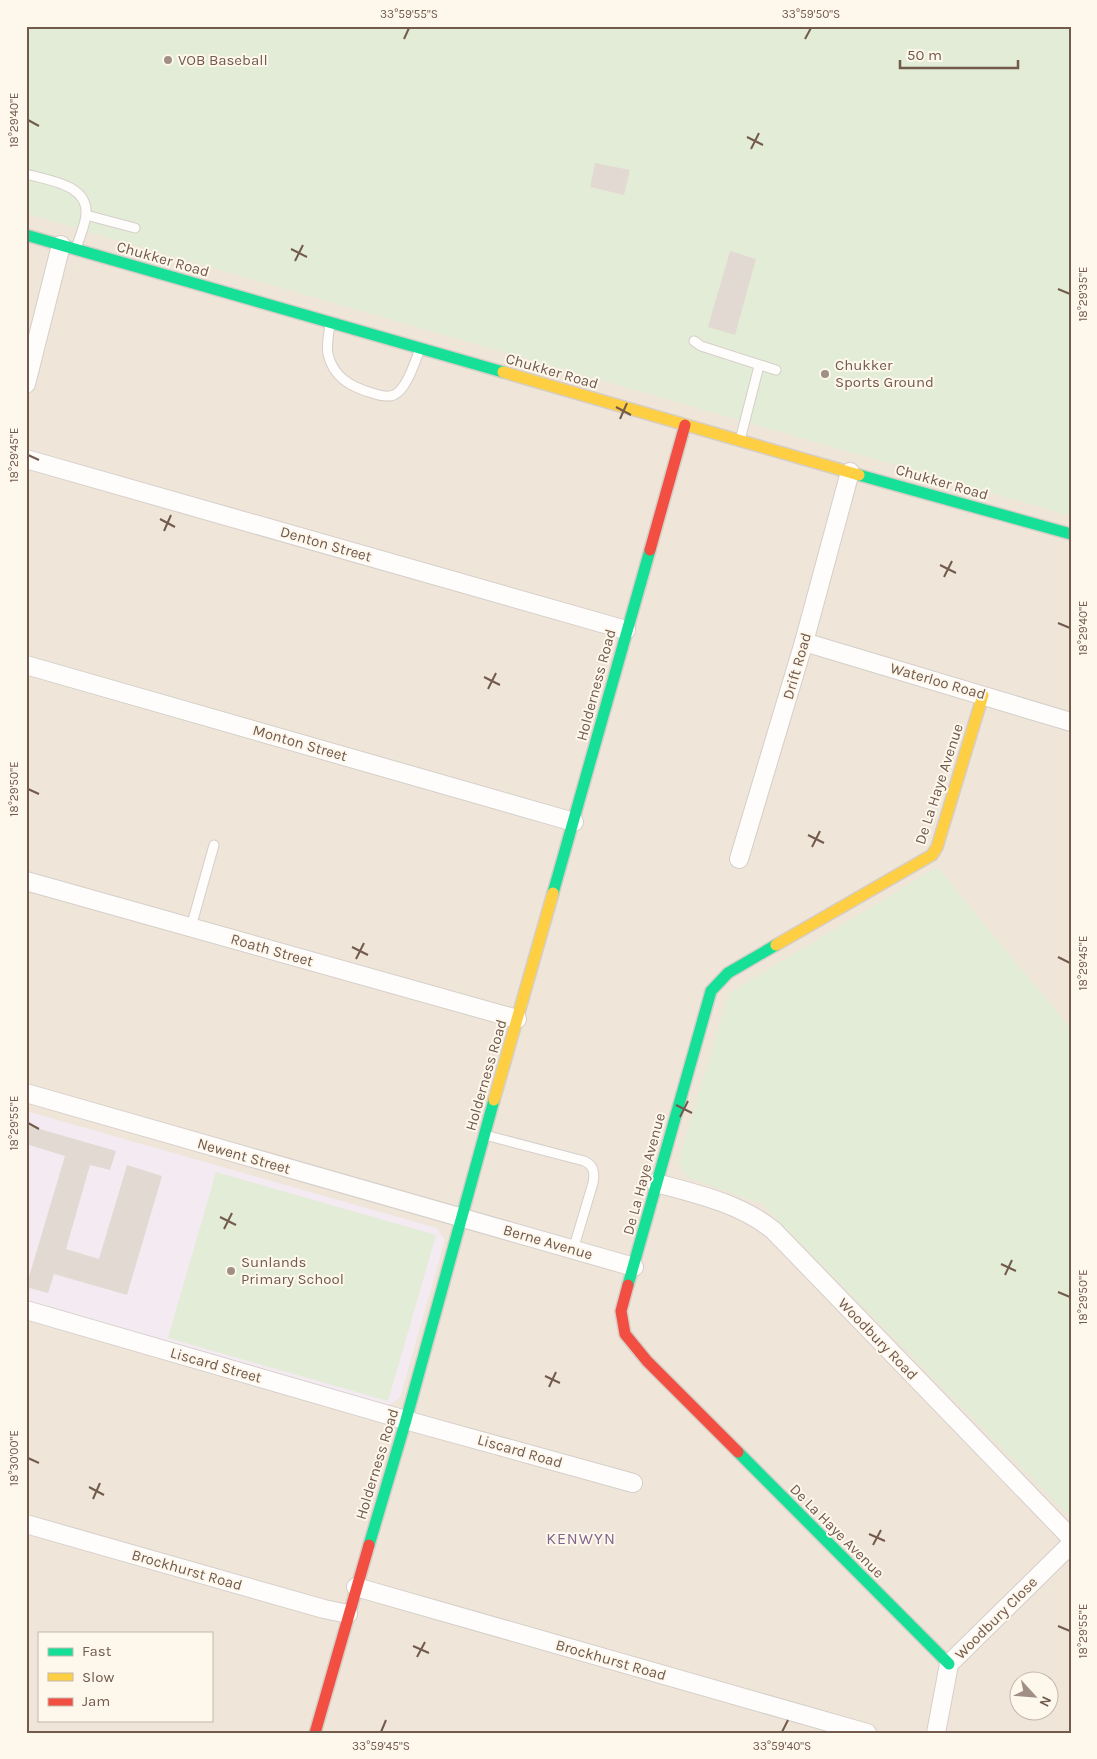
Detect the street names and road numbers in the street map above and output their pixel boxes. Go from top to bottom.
street label: Chukker Road [115,237,211,281]
street label: Chukker Road [504,349,600,393]
street label: Chukker Road [894,460,990,504]
street label: Denton Street [278,522,374,566]
street label: Holderness Road [572,627,620,743]
street label: Drift Road [779,631,815,701]
street label: Waterloo Road [888,659,988,703]
street label: Monton Street [251,721,350,765]
street label: De La Haye Avenue [911,721,967,847]
street label: Roath Street [229,930,316,970]
street label: Holderness Road [461,1017,511,1133]
street label: De La Haye Avenue [619,1111,669,1237]
street label: Newent Street [195,1134,293,1178]
street label: Berne Avenue [501,1221,595,1263]
street label: Woodbury Road [834,1294,922,1384]
street label: Liscard Street [168,1343,264,1387]
street label: Holderness Road [352,1406,402,1522]
street label: Liscard Road [475,1430,565,1472]
street label: De La Haye Avenue [786,1480,888,1582]
street label: Brockhurst Road [130,1546,244,1594]
street label: Woodbury Close [951,1573,1041,1663]
street label: Brockhurst Road [554,1636,668,1684]

